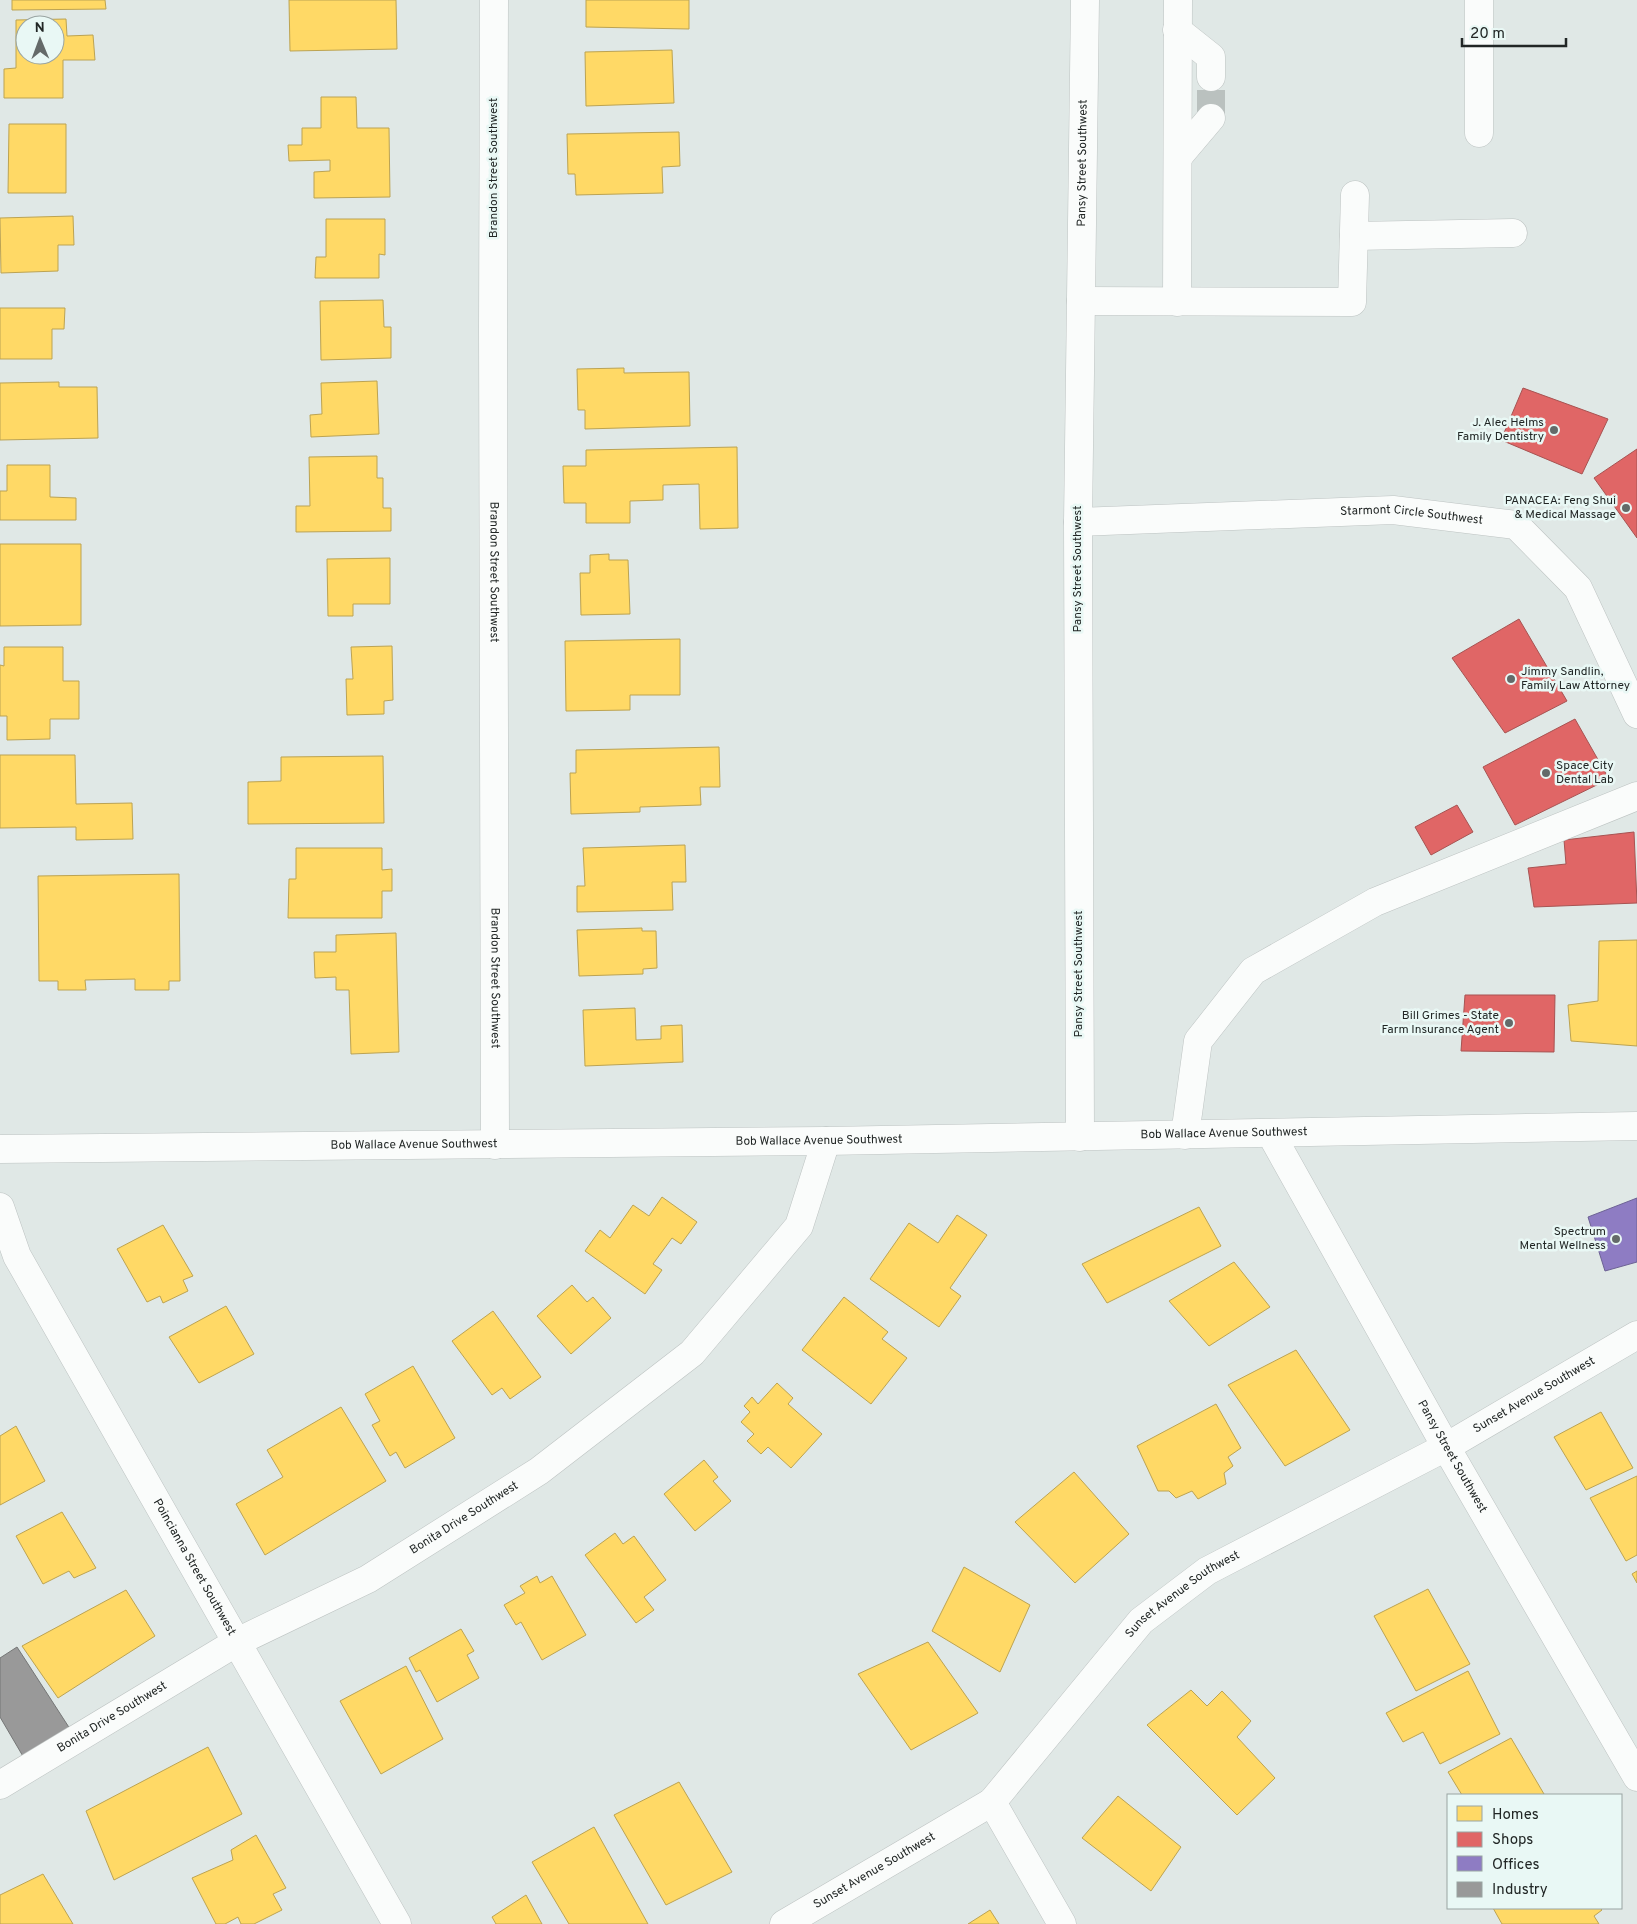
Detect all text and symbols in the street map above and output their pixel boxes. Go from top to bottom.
north arrow [15,15,65,65]
scale bar [1462,15,1566,47]
text: N [35,20,45,37]
text: 20 m [1470,25,1505,44]
street label: Brandon Street Southwest [486,98,502,238]
street label: Pansy Street Southwest [1074,99,1092,227]
place label: J. Alec Helms Family Dentistry [1457,415,1544,445]
marker: J. Alec Helms Family Dentistry [1548,424,1560,436]
place label: PANACEA: Feng Shui & Medical Massage [1505,493,1616,523]
street label: Brandon Street Southwest [485,502,502,642]
street label: Starmont Circle Southwest [1340,502,1484,529]
marker: PANACEA: Feng Shui & Medical Massage [1620,502,1632,514]
street label: Pansy Street Southwest [1070,505,1086,633]
place label: Jimmy Sandlin, Family Law Attorney [1521,664,1630,694]
marker: Jimmy Sandlin, Family Law Attorney [1505,673,1517,685]
place label: Space City Dental Lab [1556,758,1614,788]
marker: Space City Dental Lab [1540,767,1552,779]
street label: Brandon Street Southwest [486,908,503,1048]
street label: Pansy Street Southwest [1071,910,1087,1038]
place label: Bill Grimes - State Farm Insurance Agent [1382,1008,1499,1038]
marker: Bill Grimes - State Farm Insurance Agent [1503,1017,1515,1029]
street label: Bob Wallace Avenue Southwest [1140,1124,1308,1143]
street label: Bob Wallace Avenue Southwest [735,1132,903,1150]
street label: Bob Wallace Avenue Southwest [330,1136,498,1154]
place label: Spectrum Mental Wellness [1520,1224,1606,1254]
marker: Spectrum Mental Wellness [1610,1233,1622,1245]
street label: Sunset Avenue Southwest [1470,1353,1598,1437]
street label: Pansy Street Southwest [1414,1397,1491,1516]
street label: Bonita Drive Southwest [407,1478,522,1559]
street label: Poincianna Street Southwest [149,1496,239,1639]
street label: Sunset Avenue Southwest [1122,1547,1243,1642]
street label: Bonita Drive Southwest [54,1678,170,1757]
legend [1447,1794,1622,1909]
text: Homes [1492,1806,1539,1825]
street label: Sunset Avenue Southwest [811,1829,938,1913]
text: Shops [1492,1831,1533,1850]
text: Offices [1492,1856,1539,1875]
text: Industry [1492,1881,1548,1900]

